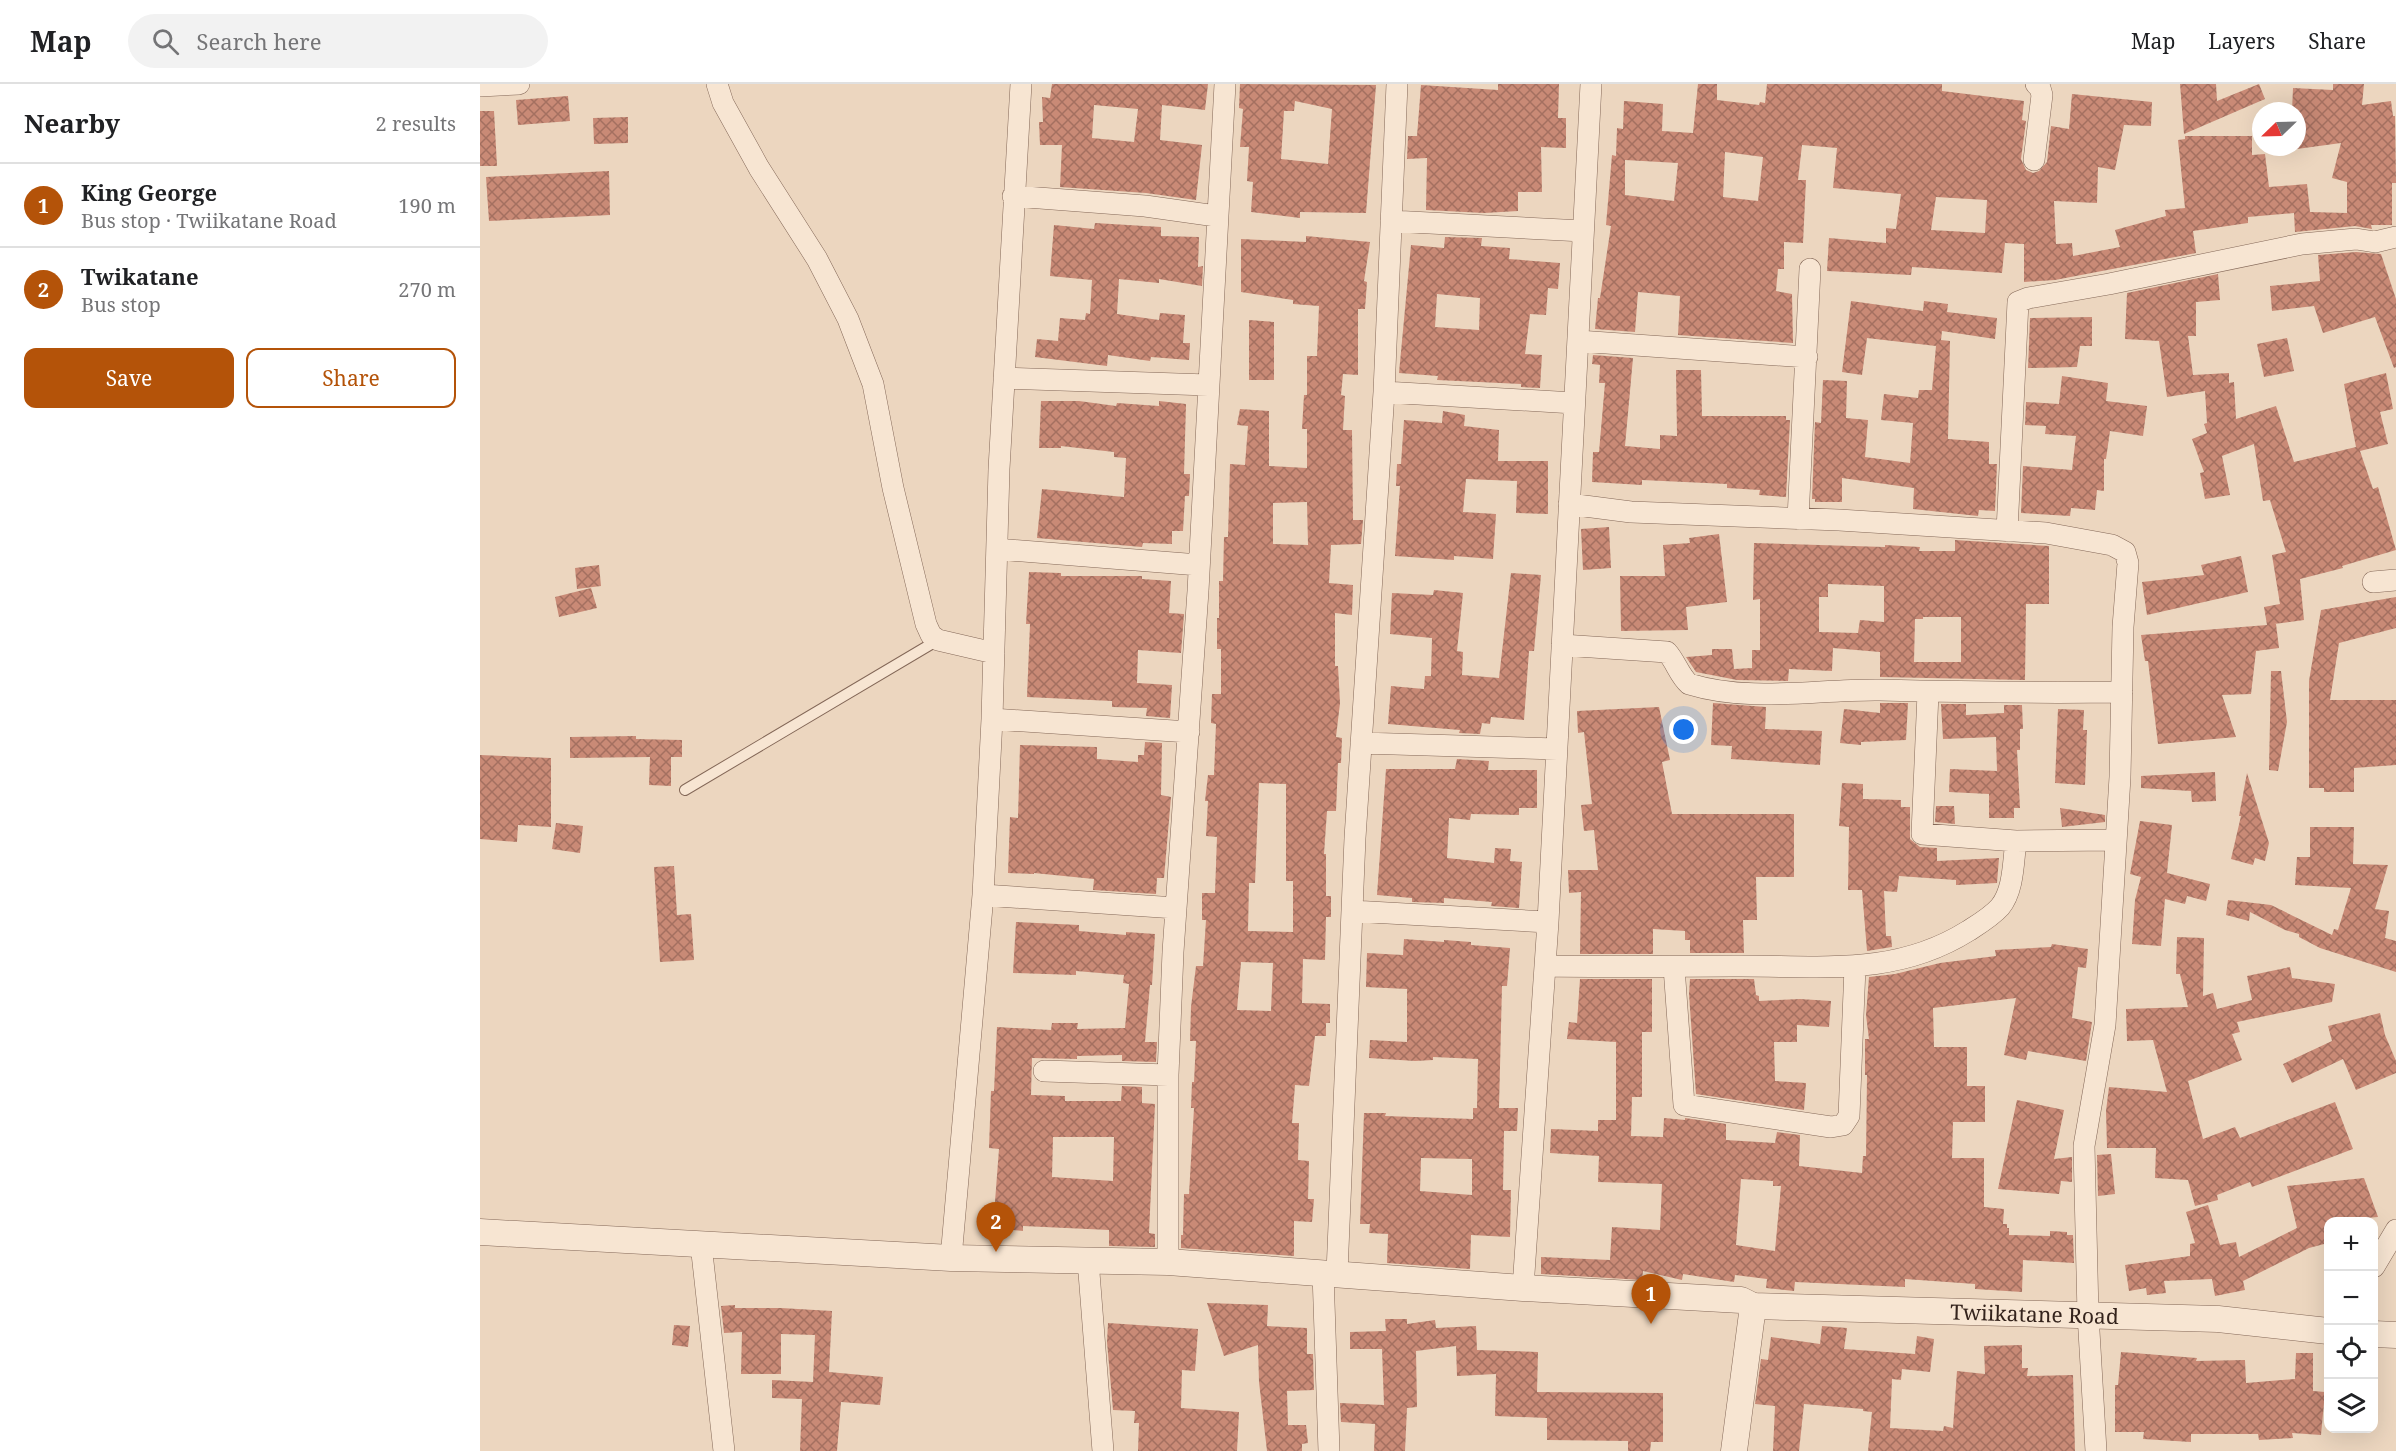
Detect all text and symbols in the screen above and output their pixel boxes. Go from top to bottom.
search box [128,14,548,68]
text: Map [30,22,92,60]
icon: search [149,25,182,58]
text: Search here [197,26,321,56]
text: Map [2131,27,2175,55]
text: Layers [2208,27,2275,55]
text: Share [2308,27,2366,55]
north arrow [2252,102,2306,156]
text: Nearby [24,105,120,141]
text: 2 results [376,110,456,137]
text: King George [81,177,217,207]
text: 1 [38,192,49,219]
text: 190 m [398,192,456,219]
text: Bus stop · Twiikatane Road [81,207,337,234]
text: Twikatane [81,261,199,291]
text: 2 [38,276,49,303]
text: 270 m [398,276,456,303]
text: Bus stop [81,291,161,318]
button: Save [24,348,234,408]
button: Share [246,348,456,408]
your location [1669,715,1698,744]
pin: 2 [976,1202,1016,1252]
map controls [2324,1217,2378,1433]
button: + [2324,1217,2378,1271]
button: − [2324,1271,2378,1325]
pin: 1 [1632,1274,1670,1324]
street label: Twiikatane Road [1950,1298,2119,1330]
button: locate [2324,1325,2378,1379]
button: layers [2324,1379,2378,1433]

